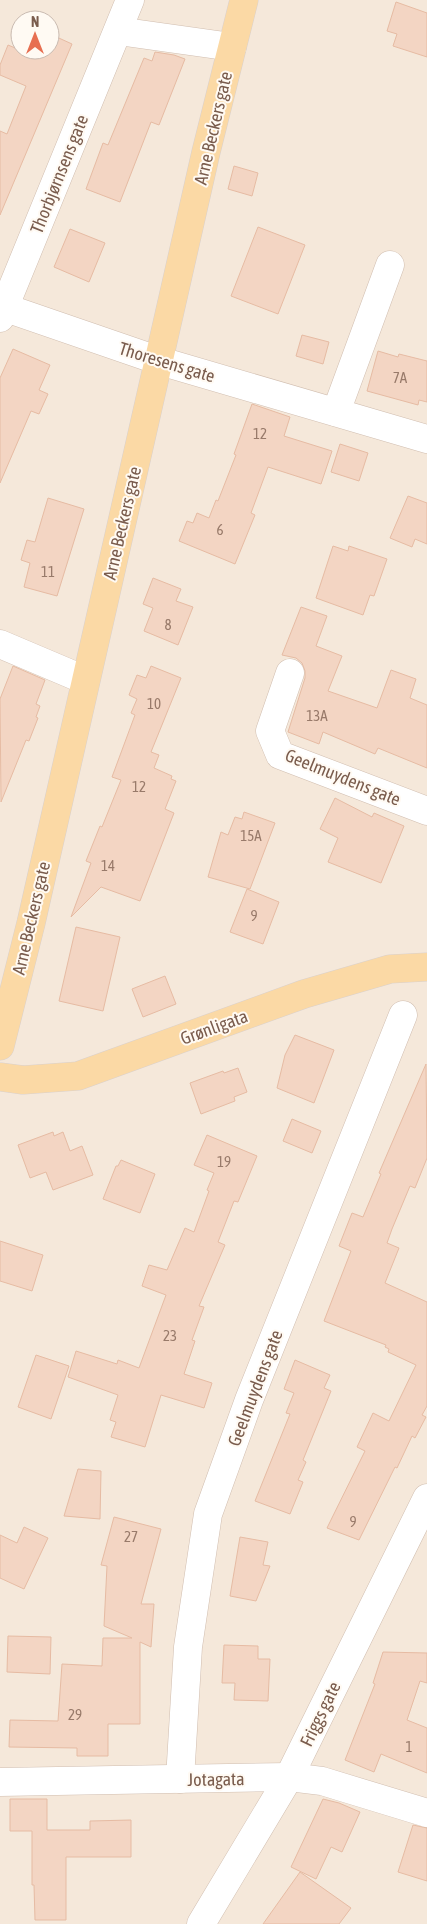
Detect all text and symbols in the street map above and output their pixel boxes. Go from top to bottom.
north arrow [10,10,60,60]
text: N [31,14,39,30]
street label: Arne Beckers gate [190,69,236,187]
street label: Thorbjørnsens gate [26,112,92,236]
street label: Thoresens gate [116,337,218,387]
house number: 7A [393,369,408,386]
house number: 12 [253,425,267,442]
street label: Arne Beckers gate [99,464,145,582]
house number: 6 [216,521,224,538]
house number: 11 [41,563,55,580]
house number: 8 [164,616,172,633]
house number: 10 [147,695,161,712]
house number: 13A [306,707,328,724]
street label: Geelmuydens gate [282,744,404,810]
house number: 12 [132,778,146,795]
house number: 15A [240,827,262,844]
house number: 14 [101,857,115,874]
street label: Arne Beckers gate [8,859,54,977]
house number: 9 [250,907,258,924]
street label: Grønligata [177,1005,251,1049]
house number: 19 [217,1153,231,1170]
house number: 23 [163,1327,177,1344]
street label: Geelmuydens gate [223,1327,287,1449]
house number: 9 [349,1513,357,1530]
house number: 27 [124,1528,138,1545]
street label: Friggs gate [295,1678,345,1750]
house number: 29 [68,1706,82,1723]
house number: 1 [405,1738,413,1755]
street label: Jotagata [187,1768,245,1790]

